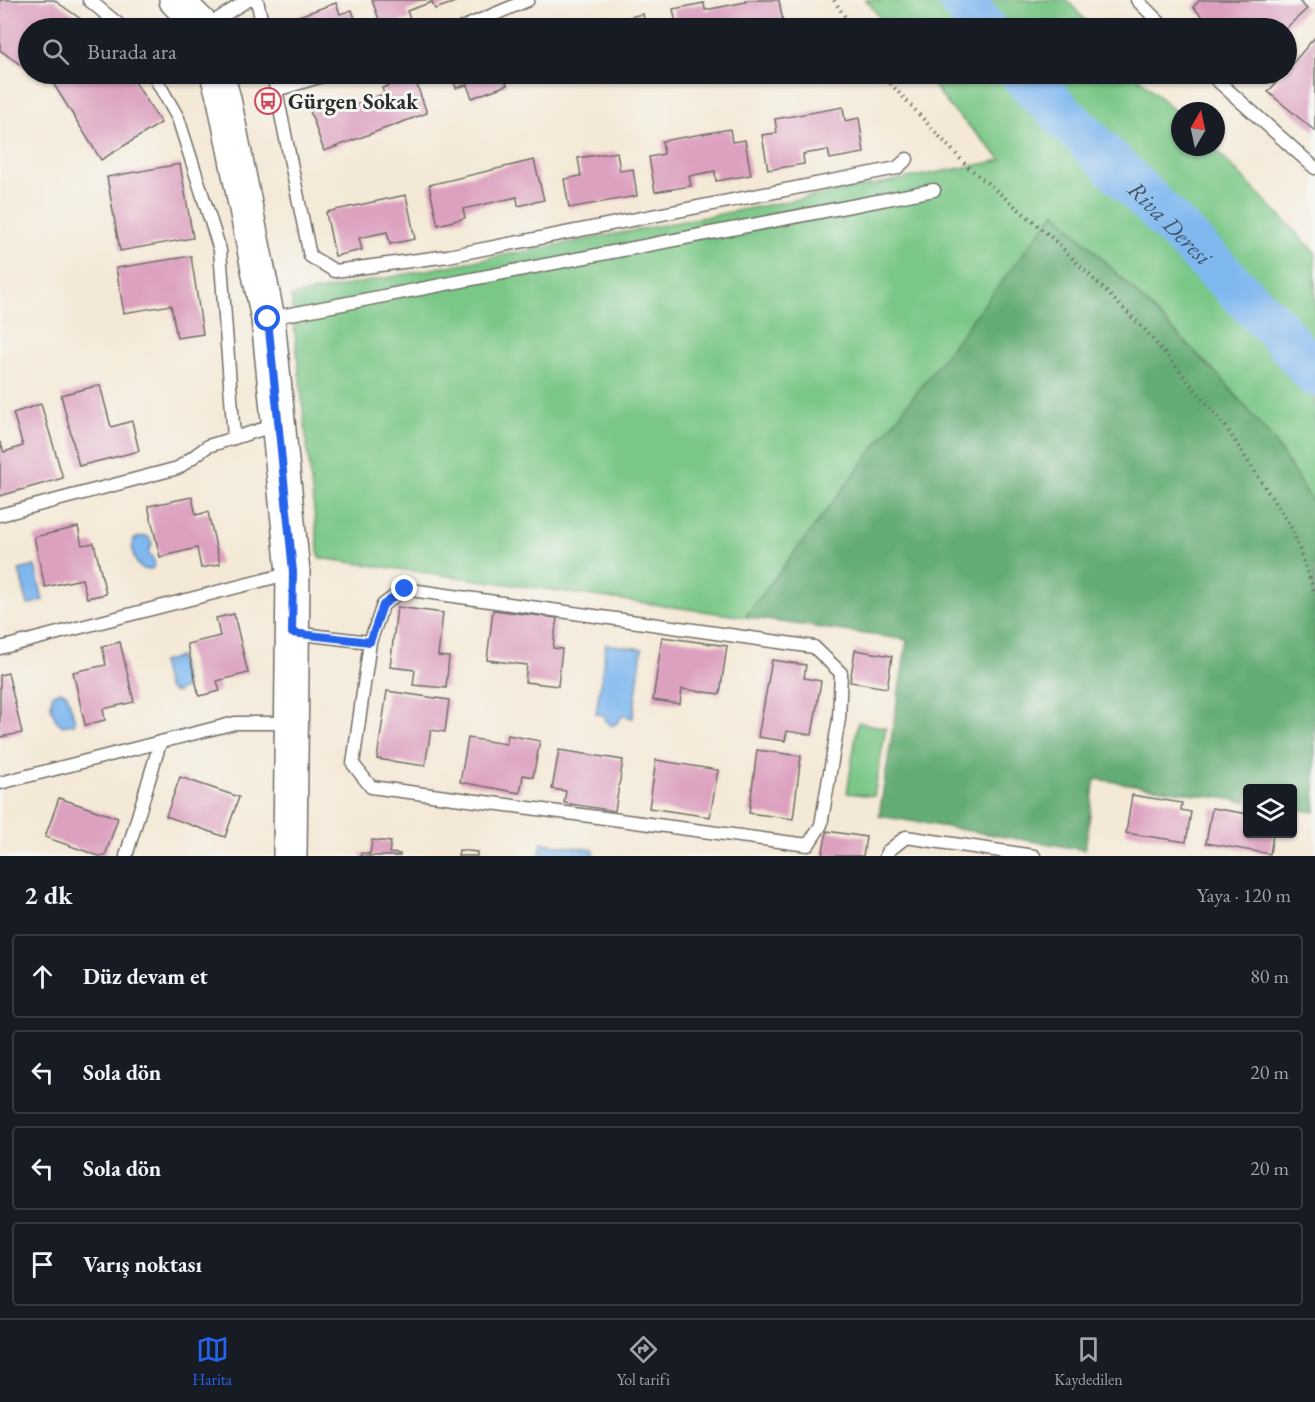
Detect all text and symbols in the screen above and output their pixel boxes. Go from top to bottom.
search box [18,18,1297,84]
icon: search [39,35,72,68]
text: Burada ara [87,37,177,66]
bus stop icon: Gürgen Sokak [253,86,283,116]
place label: Gürgen Sokak [288,87,419,116]
north arrow [1171,102,1225,156]
water label: Riva Deresi [1122,174,1220,272]
route start [254,305,280,331]
route end [391,575,417,601]
map controls [1243,784,1297,838]
button: layers [1243,784,1297,838]
text: 2 dk [24,878,73,912]
text: Yaya · 120 m [1197,882,1291,908]
icon: ahead [26,960,59,993]
text: Düz devam et [83,962,208,991]
text: 80 m [1250,963,1289,989]
icon: left [26,1056,59,1089]
text: Sola dön [83,1058,161,1087]
text: 20 m [1250,1059,1289,1085]
icon: left [26,1152,59,1185]
text: Sola dön [83,1154,161,1183]
text: 20 m [1250,1155,1289,1181]
icon: arrive [26,1248,59,1281]
text: Varış noktası [83,1250,202,1279]
tab: Harita [192,1333,232,1390]
tab: Yol tarifi [617,1333,670,1390]
tab: Kaydedilen [1054,1333,1123,1390]

